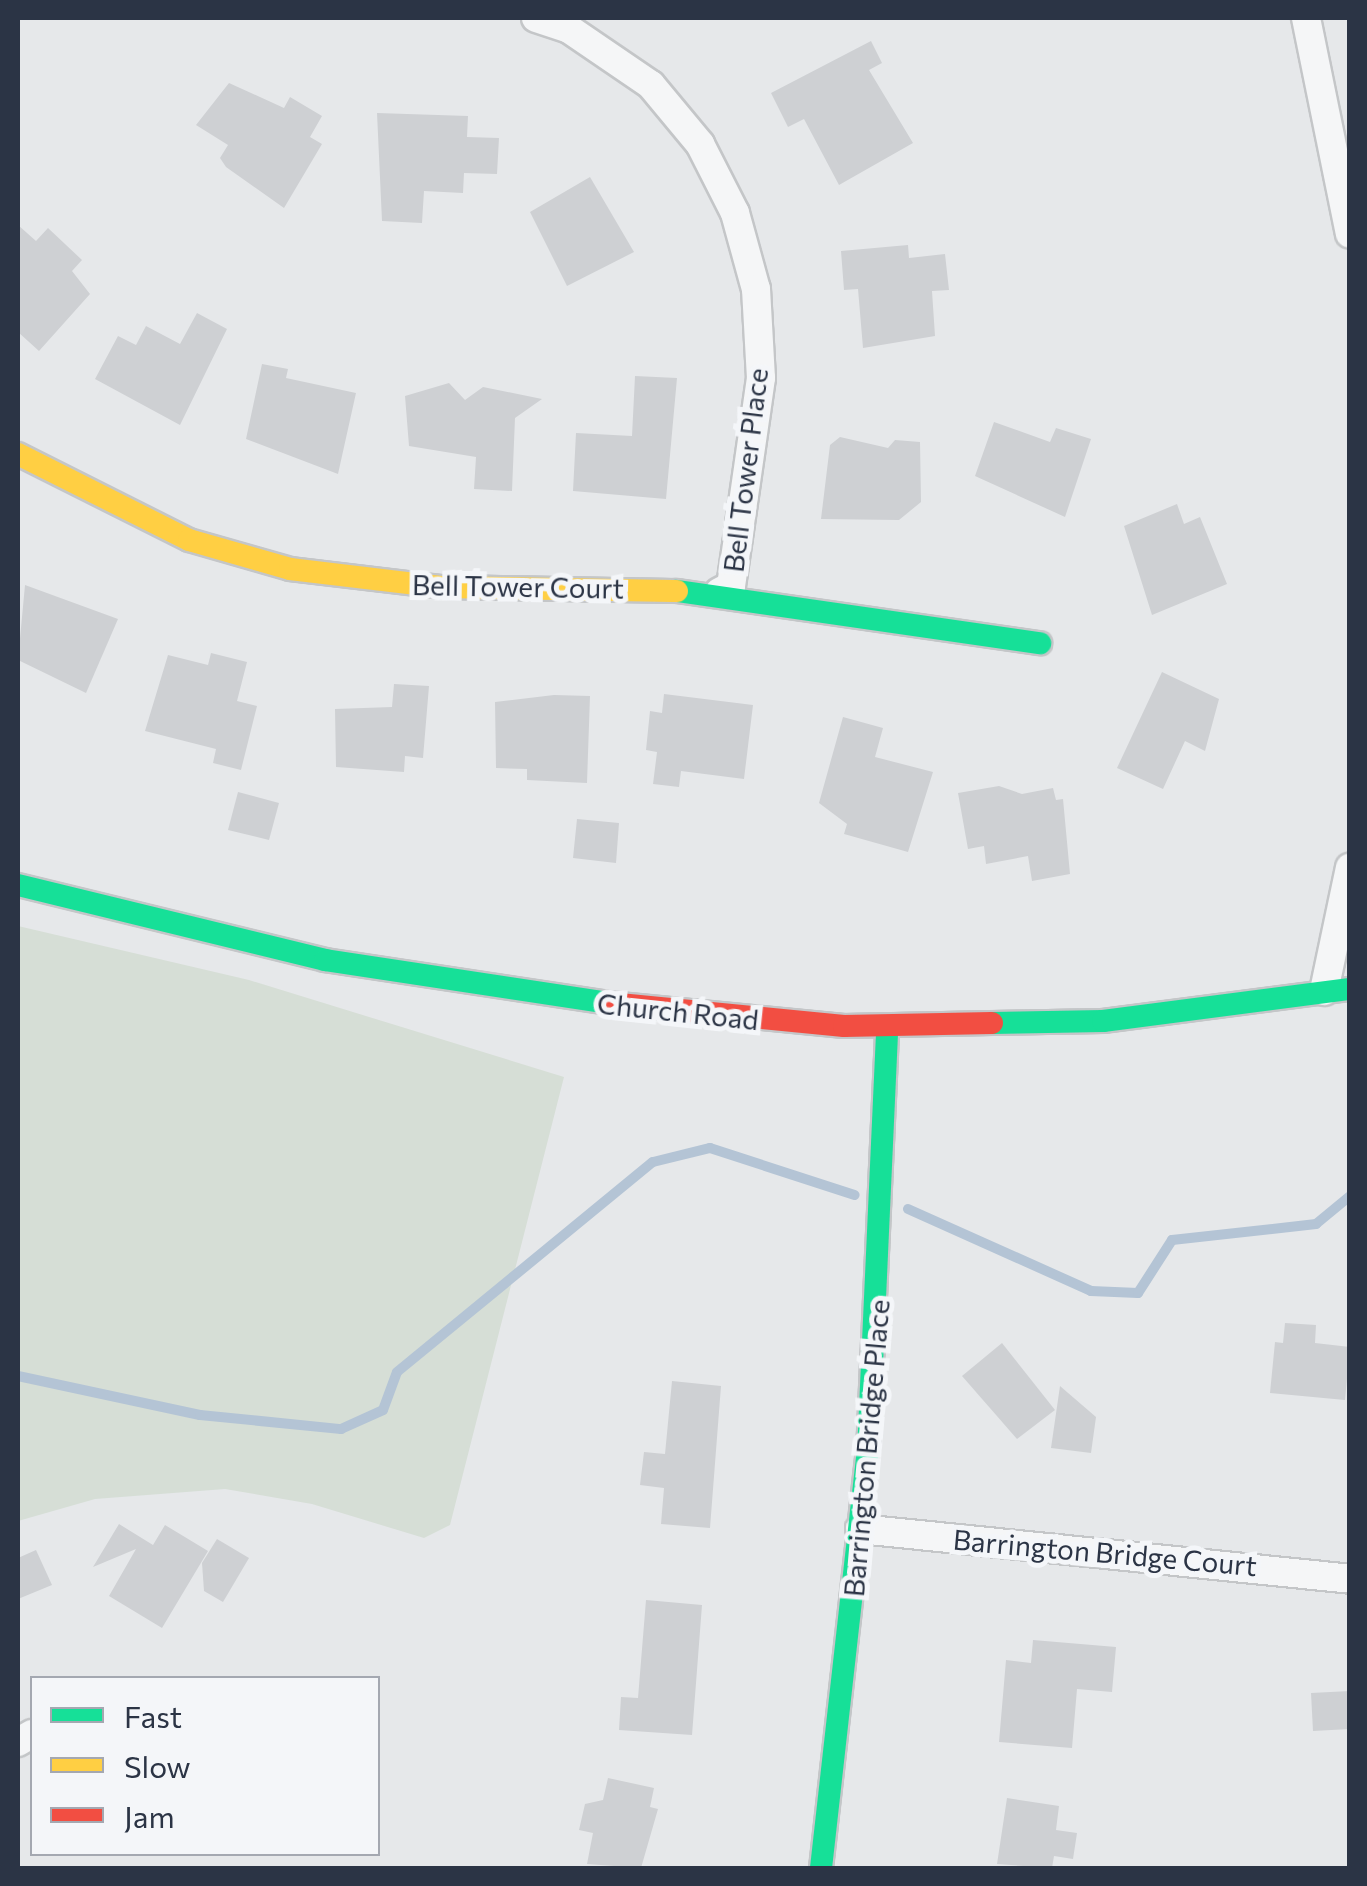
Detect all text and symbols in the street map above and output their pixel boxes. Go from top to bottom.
street label: Bell Tower Place [716,366,774,574]
street label: Bell Tower Court [412,567,624,605]
street label: Church Road [596,986,760,1036]
street label: Barrington Bridge Place [836,1298,896,1598]
street label: Barrington Bridge Court [952,1522,1258,1582]
legend [30,1676,380,1856]
text: Fast [124,1697,182,1734]
text: Slow [124,1747,191,1784]
text: Jam [124,1797,175,1834]

